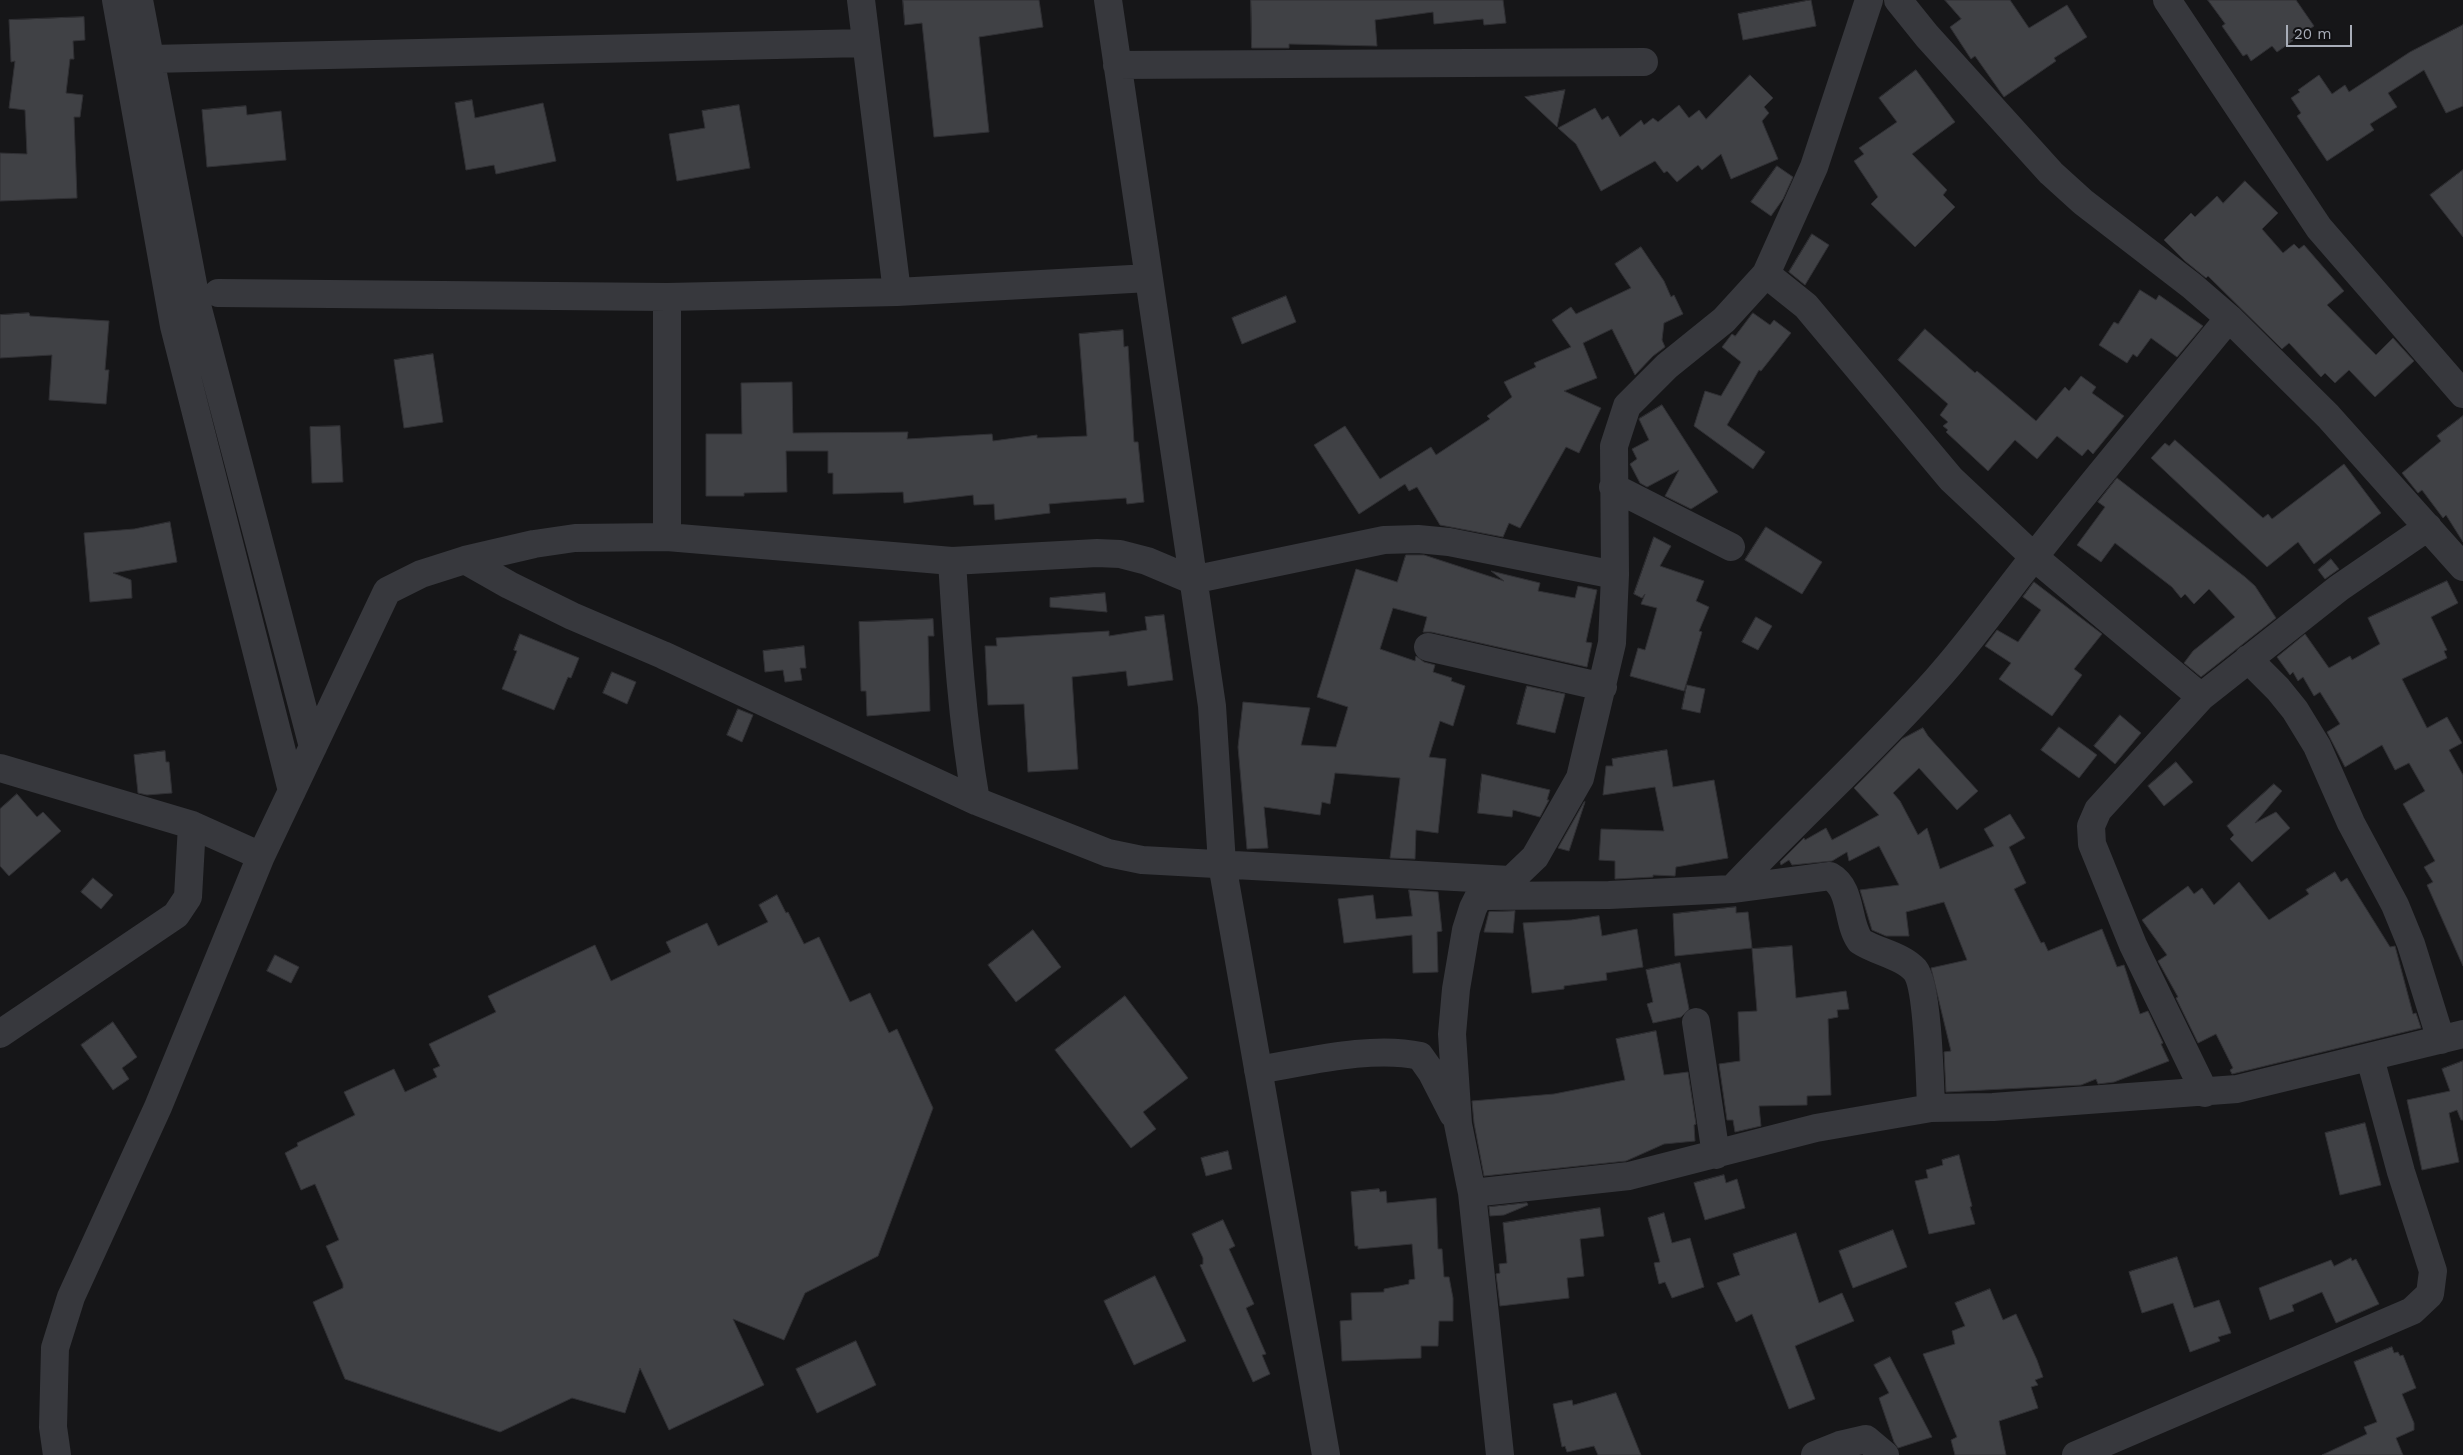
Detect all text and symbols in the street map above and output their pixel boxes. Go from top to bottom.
scale bar [2288,15,2354,47]
text: 20 m [2294,25,2332,43]

